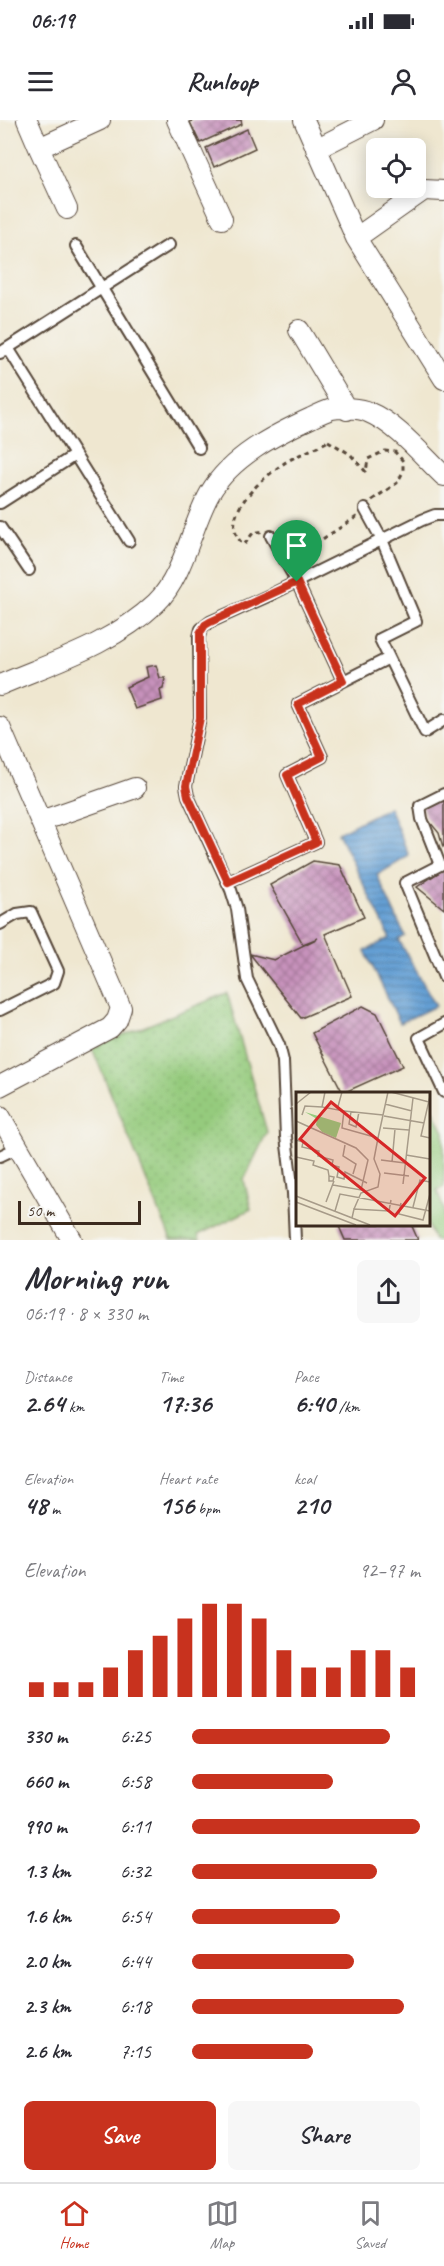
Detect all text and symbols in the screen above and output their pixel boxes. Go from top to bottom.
text: 06:19 [30,7,74,35]
text: Runloop [187,64,257,98]
icon: menu [24,65,57,98]
icon: person [387,65,420,98]
map controls [366,138,426,198]
button: locate [366,138,426,198]
pin [271,520,322,582]
icon: arrive [280,529,313,562]
inset map [296,1092,429,1225]
scale bar [18,1198,141,1226]
text: 50 m [27,1201,54,1221]
text: Morning run [24,1257,168,1299]
button: share [357,1260,420,1323]
text: 06:19 · 8 × 330 m [24,1301,148,1326]
text: Distance [24,1367,72,1387]
text: Time [159,1367,183,1387]
text: Pace [294,1367,319,1387]
text: 2.64 [24,1387,65,1420]
text: 17:36 [159,1387,211,1420]
text: 6:40 [294,1387,335,1420]
text: km [65,1397,84,1417]
text: /km [335,1397,360,1417]
text: Elevation [24,1469,73,1489]
text: Heart rate [159,1469,217,1489]
text: kcal [294,1469,315,1489]
text: 48 [24,1489,47,1522]
text: 156 [159,1489,194,1522]
text: 210 [294,1489,329,1522]
text: m [47,1499,60,1519]
text: bpm [194,1499,220,1519]
text: Elevation [24,1558,86,1583]
text: 92–97 m [359,1558,420,1583]
text: 330 m [24,1724,67,1749]
text: 6:25 [120,1724,151,1749]
text: 660 m [24,1769,68,1794]
text: 6:58 [120,1769,151,1794]
text: 990 m [24,1814,67,1839]
text: 6:11 [120,1814,151,1839]
text: 1.3 km [24,1859,71,1884]
text: 6:32 [120,1859,151,1884]
text: 1.6 km [24,1904,71,1929]
text: 6:54 [120,1904,151,1929]
text: 2.0 km [24,1949,71,1974]
text: 6:44 [120,1949,151,1974]
text: 2.3 km [24,1994,71,2019]
text: 6:18 [120,1994,151,2019]
text: 2.6 km [24,2039,71,2064]
text: 7:15 [120,2039,151,2064]
button: Save [24,2101,216,2170]
button: Share [228,2101,420,2170]
tab: Home [58,2197,91,2253]
tab: Map [206,2197,239,2253]
tab: Saved [354,2197,387,2253]

